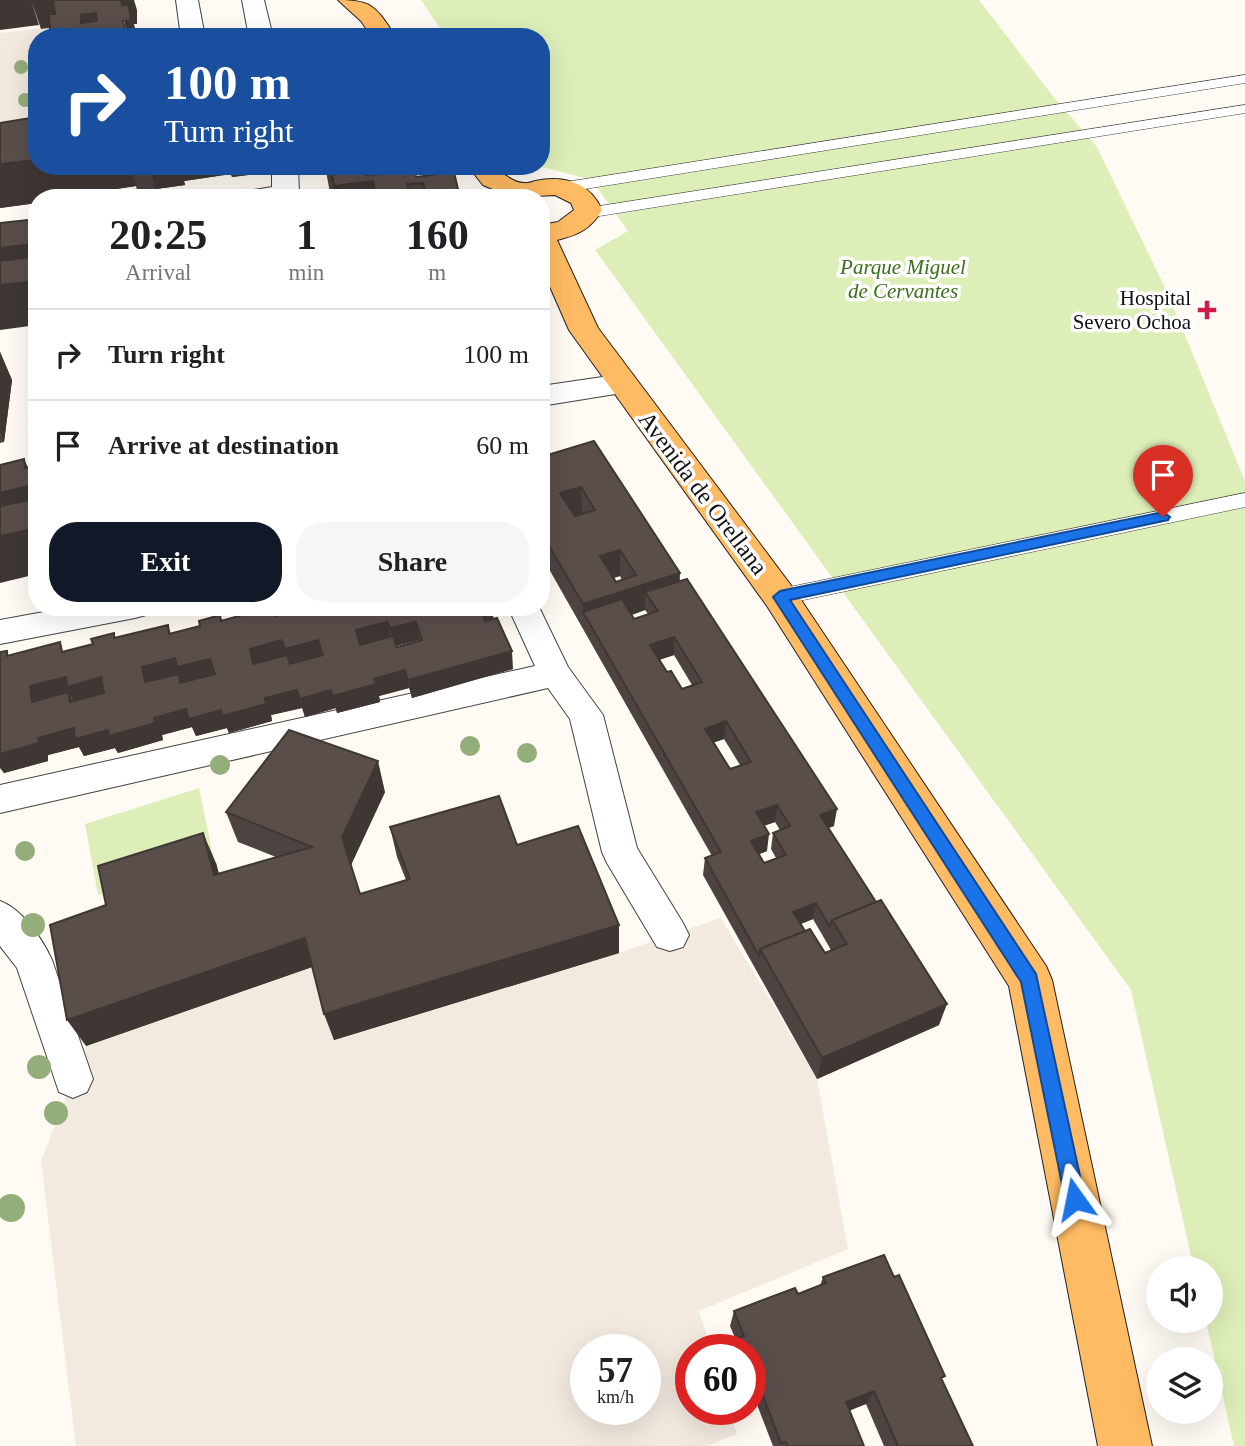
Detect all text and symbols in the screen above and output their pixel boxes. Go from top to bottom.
text: 100 m [164,55,291,110]
icon: right [49,56,140,147]
text: Turn right [164,113,294,149]
text: 20:25 [109,212,207,258]
text: 1 [296,212,317,258]
text: 160 [406,212,469,258]
park label: Parque Miguel de Cervantes [839,255,966,303]
text: Arrival [125,260,192,285]
text: min [289,260,324,285]
text: m [428,260,446,285]
place label: Hospital Severo Ochoa [1073,286,1192,334]
marker: Hospital Severo Ochoa [1197,300,1217,320]
icon: right [49,336,87,374]
text: Turn right [108,340,225,369]
text: 100 m [463,340,529,369]
street label: Avenida de Orellana [633,407,773,580]
icon: arrive [49,427,87,465]
text: Arrive at destination [108,431,339,460]
text: 60 m [476,431,529,460]
pin [1133,445,1193,517]
icon: arrive [1144,456,1182,494]
button: Exit [49,522,282,602]
button: Share [296,522,529,602]
position arrow [1038,1162,1112,1236]
map controls [1146,1256,1223,1424]
button: sound [1146,1256,1223,1333]
speed limit sign: 60 [675,1334,766,1425]
button: layers [1146,1347,1223,1424]
text: 57 [598,1351,633,1390]
text: km/h [597,1387,634,1407]

